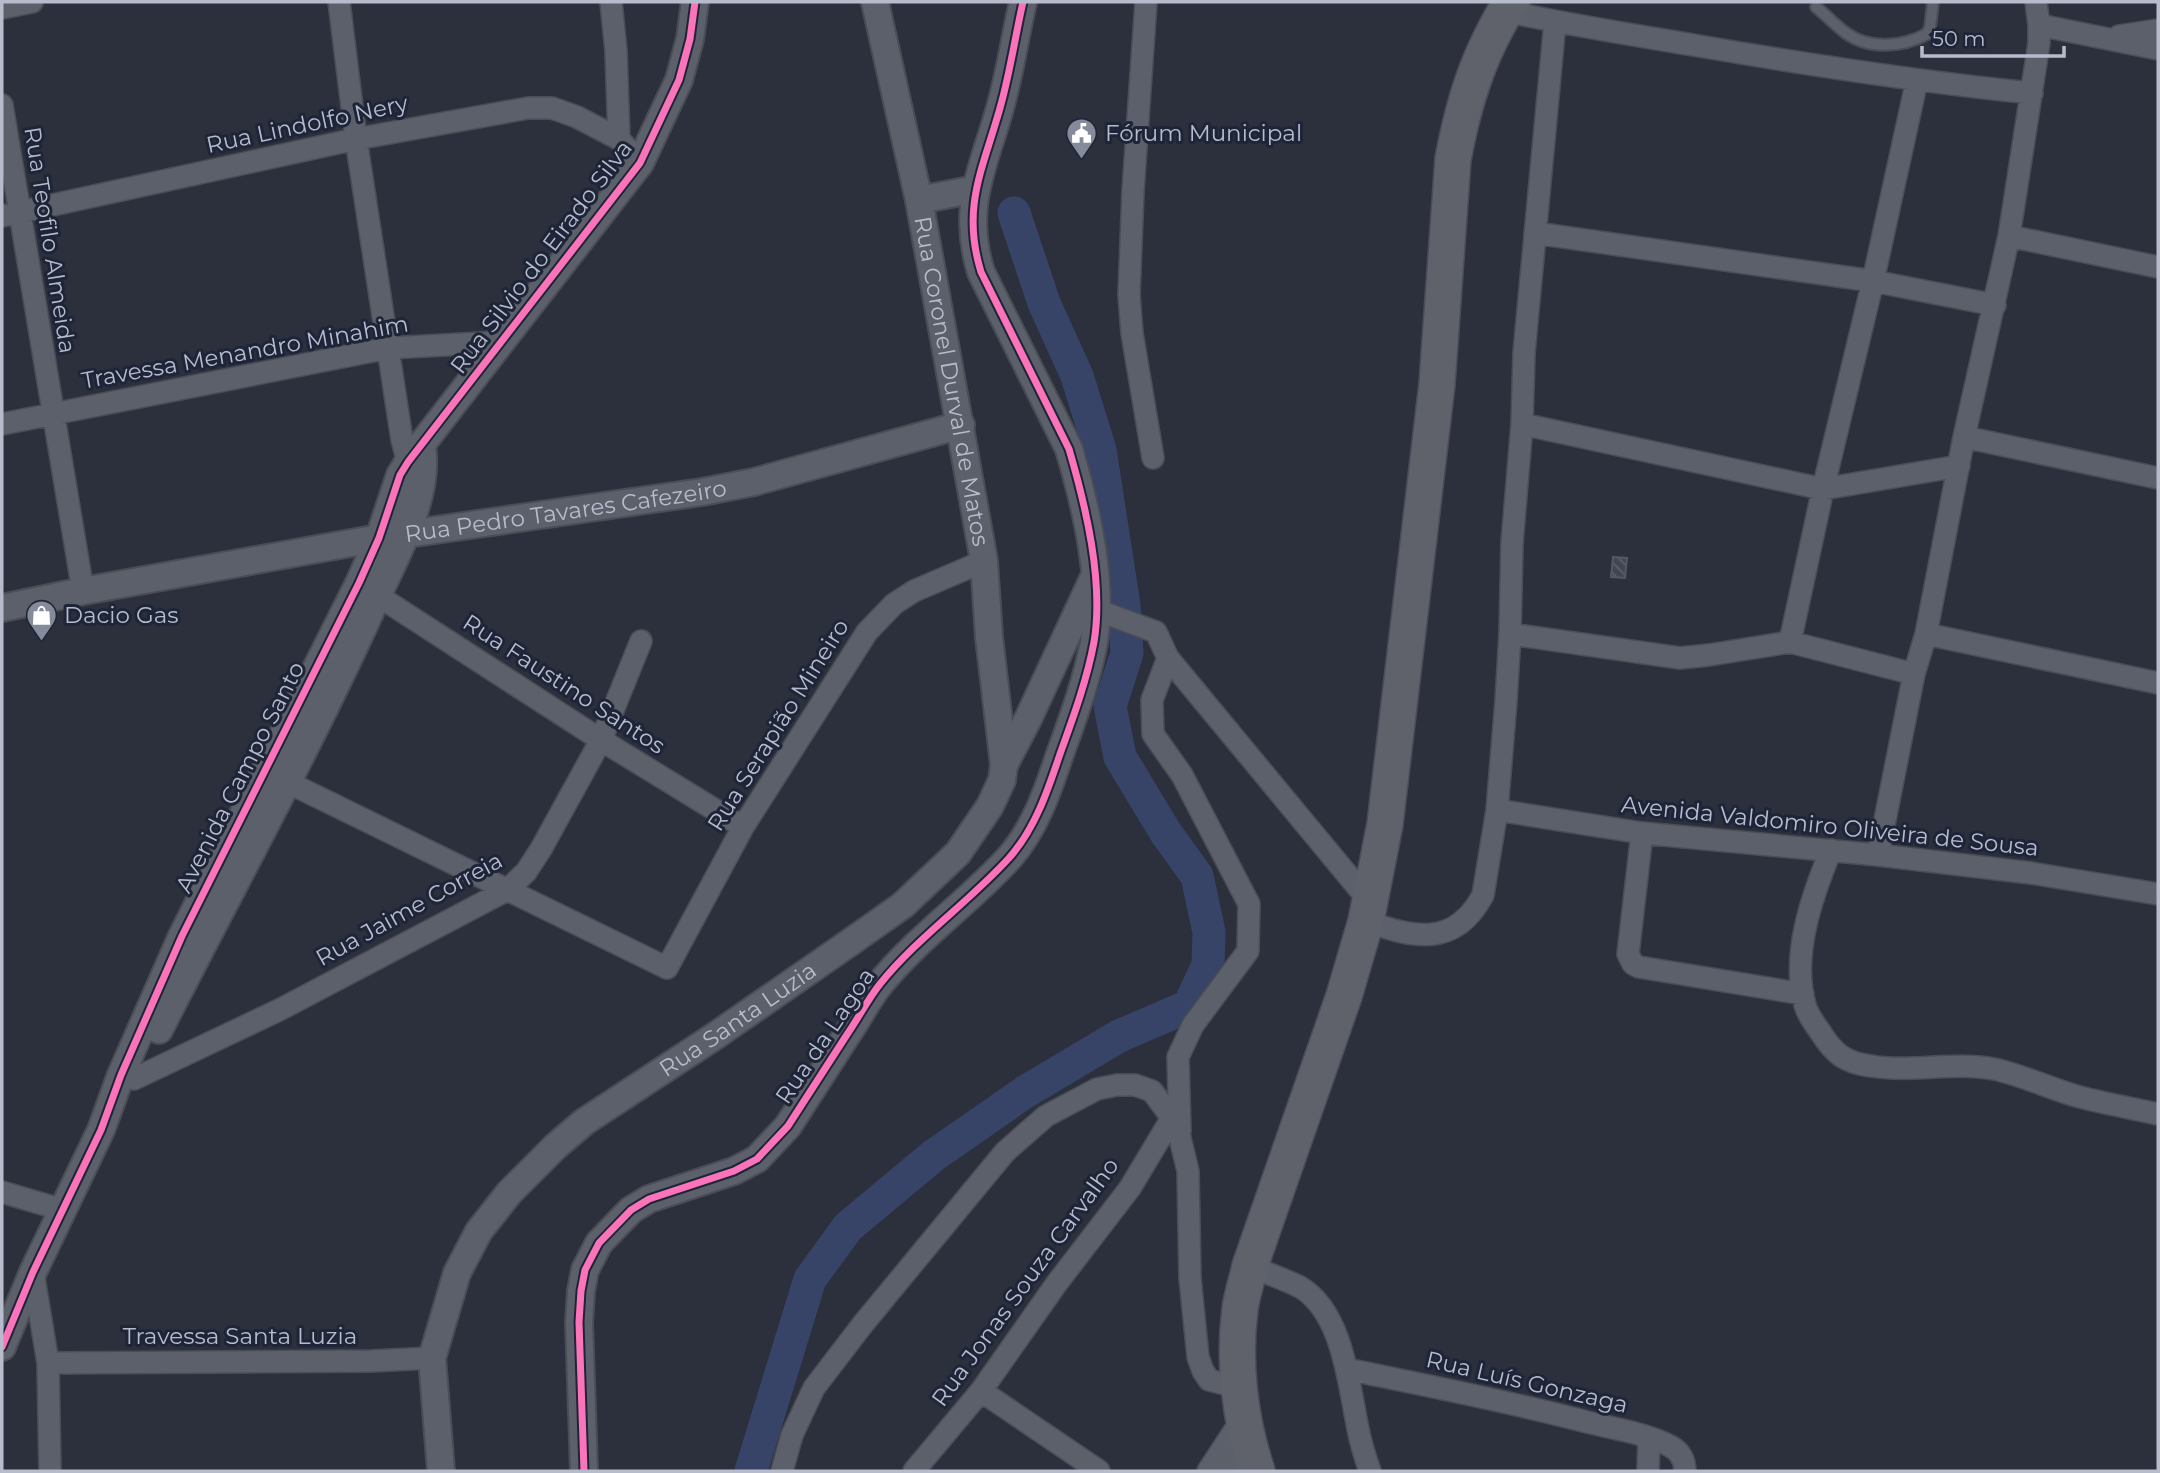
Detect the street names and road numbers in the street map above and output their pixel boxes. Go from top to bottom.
street label: Rua Lindolfo Nery [204,89,411,159]
street label: Rua Teofilo Almeida [18,125,82,355]
street label: Rua Silvio do Eirado Silva [444,135,638,379]
street label: Rua Coronel Durval de Matos [908,214,995,548]
street label: Travessa Menandro Minahim [79,309,411,395]
street label: Rua Pedro Tavares Cafezeiro [403,474,729,548]
street label: Rua Faustino Santos [458,608,670,760]
street label: Rua Serapião Mineiro [701,614,855,836]
street label: Avenida Campo Santo [170,657,310,897]
street label: Avenida Valdomiro Oliveira de Sousa [1620,790,2040,862]
street label: Rua Jaime Correia [311,846,507,972]
street label: Rua Santa Luzia [654,956,822,1083]
street label: Rua da Lagoa [769,963,881,1109]
street label: Rua Jonas Souza Carvalho [925,1152,1125,1412]
street label: Travessa Santa Luzia [123,1322,357,1350]
street label: Rua Luís Gonzaga [1423,1345,1631,1419]

